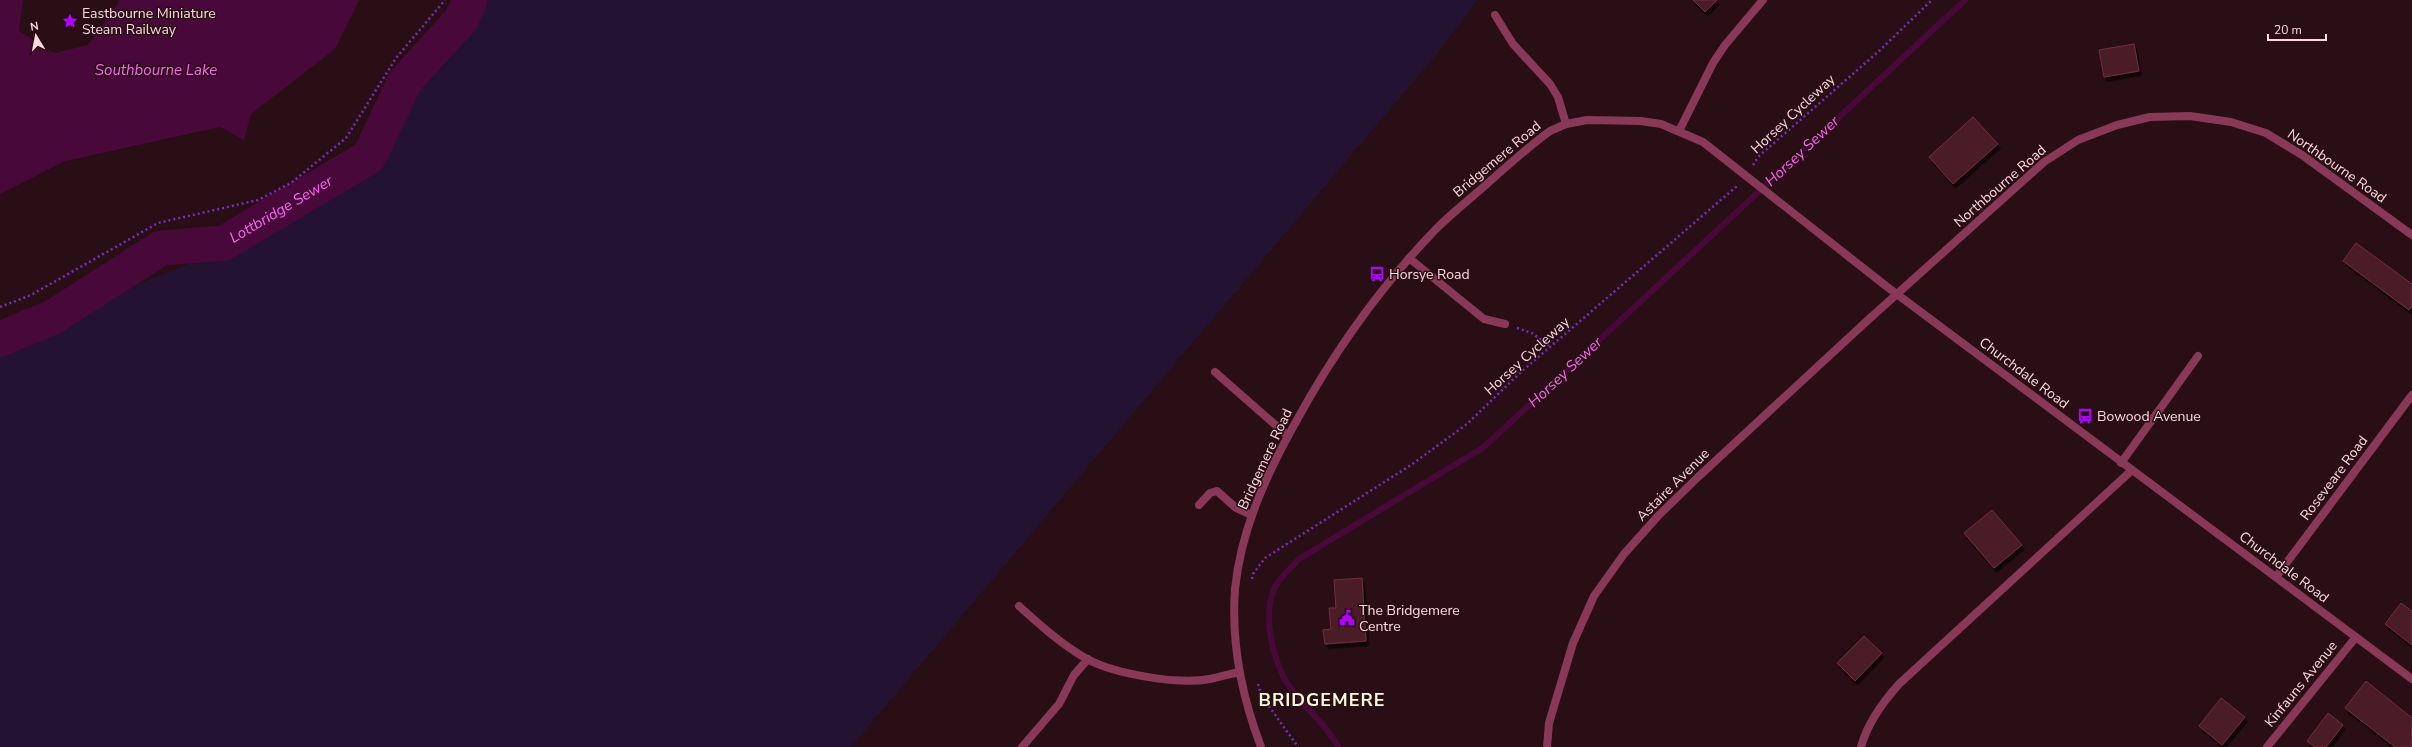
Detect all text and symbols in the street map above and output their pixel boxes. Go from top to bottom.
place label: Eastbourne Miniature Steam Railway [82,4,216,39]
place icon: Eastbourne Miniature Steam Railway [61,12,79,30]
north arrow [16,16,56,56]
scale bar [2268,16,2326,42]
text: N [29,19,40,35]
text: 20 m [2274,22,2302,38]
water label: Southbourne Lake [95,60,217,80]
street label: Horsey Cycleway [1747,69,1840,158]
water label: Horsey Sewer [1761,111,1844,191]
street label: Bridgemere Road [1449,117,1545,201]
street label: Northbourne Road [2284,125,2390,207]
street label: Northbourne Road [1950,141,2050,231]
water label: Lottbridge Sewer [226,171,337,248]
bus stop icon: Horsye Road [1368,265,1386,283]
place label: Horsye Road [1389,265,1470,284]
street label: Horsey Cycleway [1480,312,1574,399]
water label: Horsey Sewer [1524,332,1607,412]
street label: Churchdale Road [1975,333,2073,413]
street label: Bridgemere Road [1233,405,1297,513]
bus stop icon: Bowood Avenue [2076,407,2094,425]
place label: Bowood Avenue [2097,407,2201,426]
street label: Roseveare Road [2296,432,2372,524]
street label: Astaire Avenue [1632,444,1714,526]
street label: Churchdale Road [2235,527,2333,607]
place label: The Bridgemere Centre [1359,601,1460,636]
public building icon: The Bridgemere Centre [1338,609,1356,627]
street label: Kinfauns Avenue [2260,637,2342,731]
district label: BRIDGEMERE [1259,688,1385,712]

